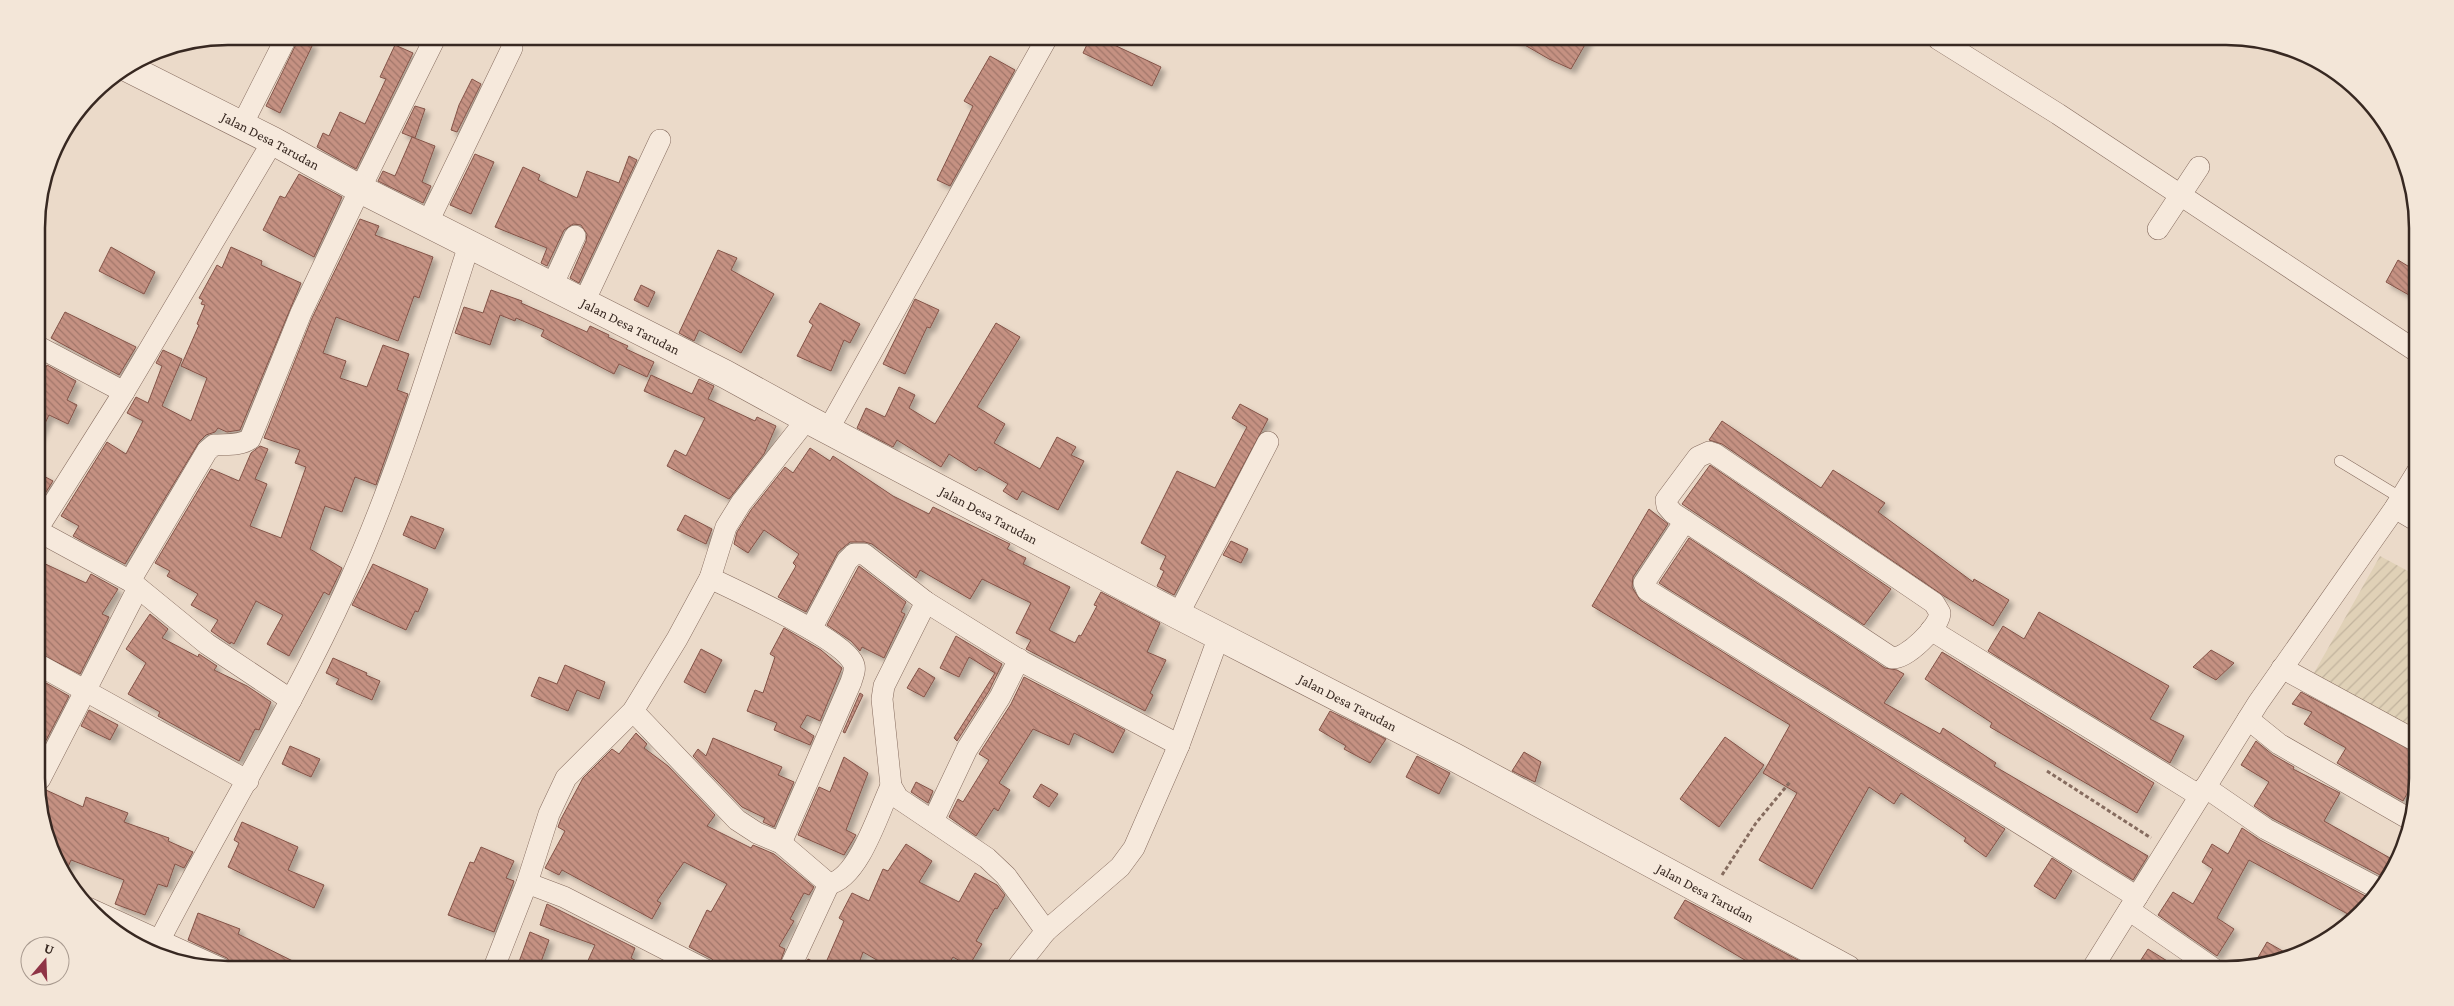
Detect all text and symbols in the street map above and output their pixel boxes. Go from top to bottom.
street label: Jalan Desa Tarudan [217,108,323,173]
street label: Jalan Desa Tarudan [577,294,683,358]
street label: Jalan Desa Tarudan [935,482,1041,548]
street label: Jalan Desa Tarudan [1294,670,1400,735]
street label: Jalan Desa Tarudan [1652,859,1757,926]
north arrow [20,936,70,986]
text: U [42,940,57,958]

